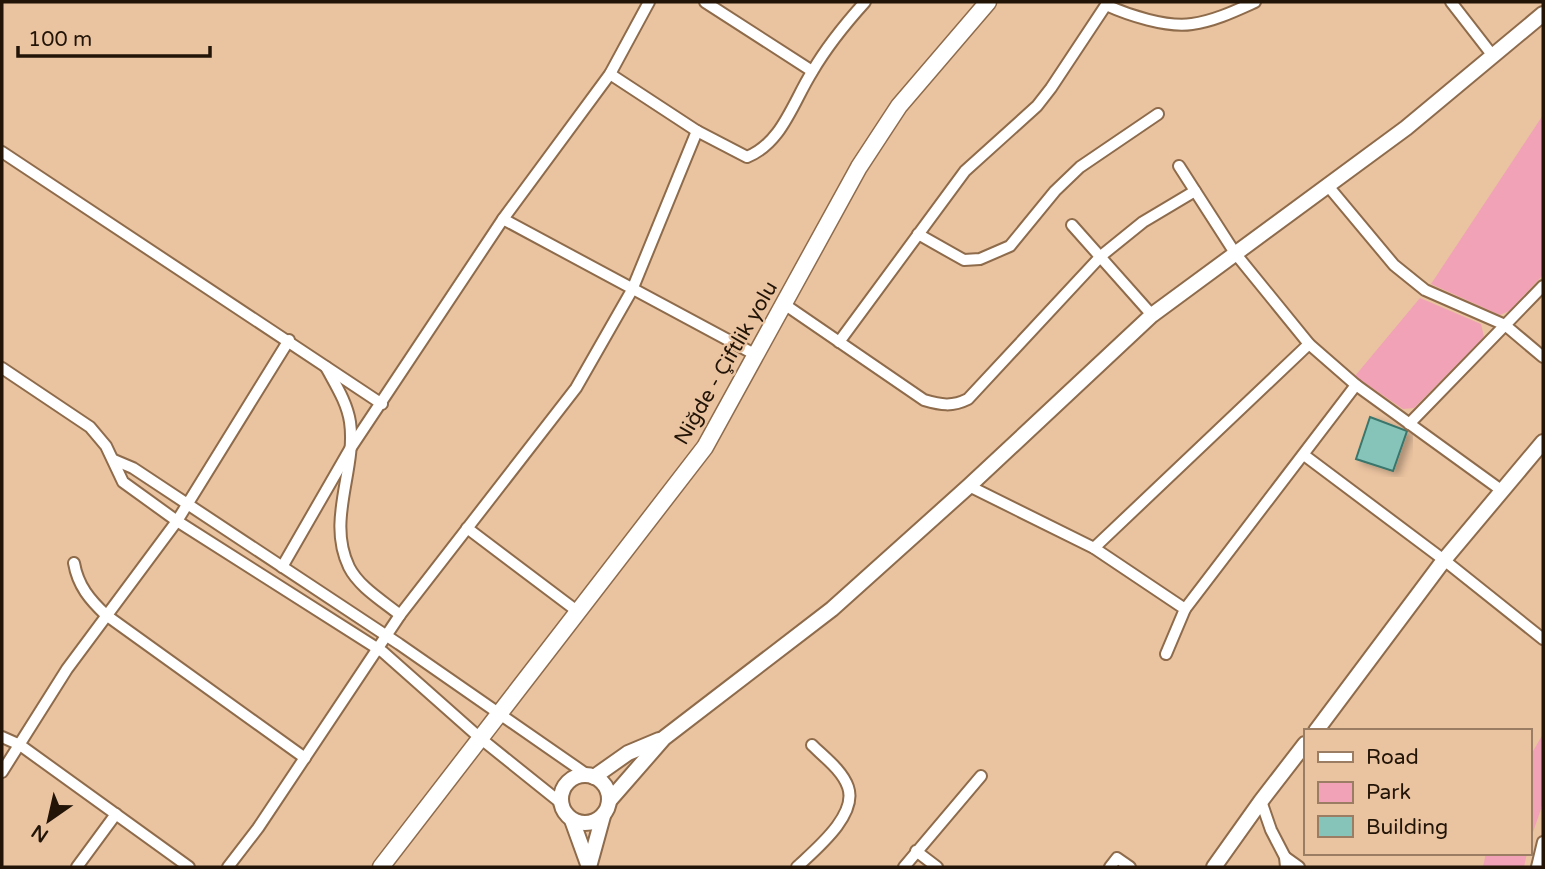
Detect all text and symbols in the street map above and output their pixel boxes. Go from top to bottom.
scale bar [18,14,210,58]
text: 100 m [28,27,92,52]
street label: Niğde - Çiftlik yolu [669,277,783,449]
legend [1304,729,1531,855]
text: Road [1366,745,1419,770]
text: Park [1366,780,1411,805]
north arrow [14,785,84,855]
text: Building [1366,815,1448,840]
text: N [28,820,53,847]

